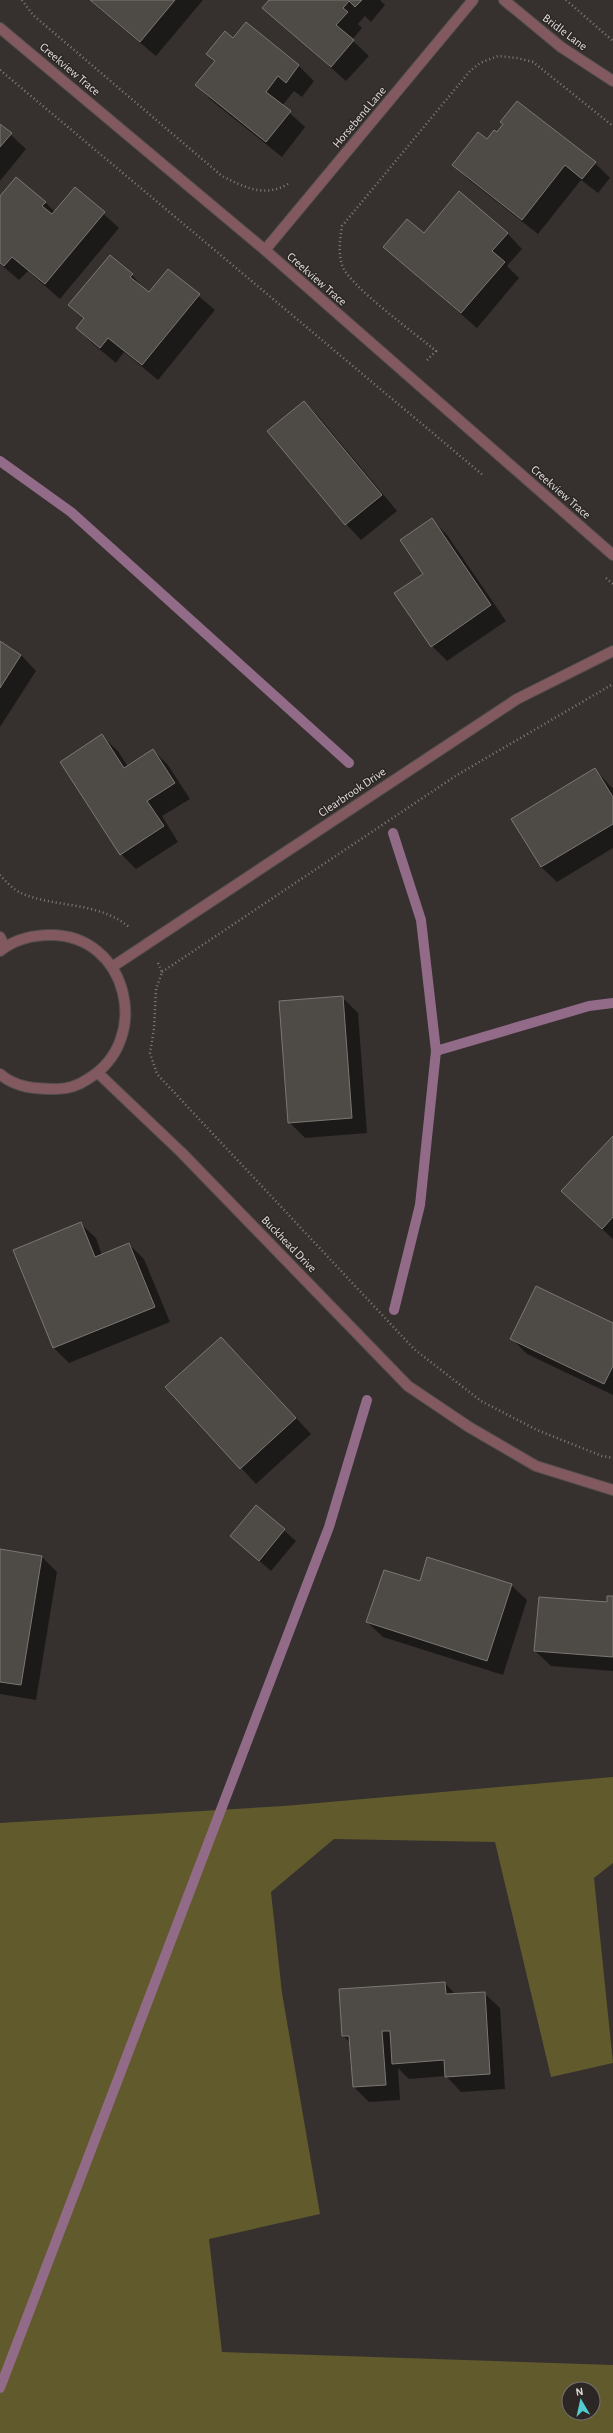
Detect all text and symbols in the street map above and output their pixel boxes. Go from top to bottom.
street label: Bridle Lane [541,12,589,52]
street label: Creekview Trace [38,40,102,98]
street label: Horsebend Lane [330,84,388,150]
street label: Creekview Trace [285,250,349,308]
street label: Creekview Trace [529,463,593,521]
street label: Clearbrook Drive [316,765,388,819]
street label: Buckhead Drive [259,1214,319,1274]
north arrow [561,2381,601,2421]
text: N [575,2386,584,2398]

